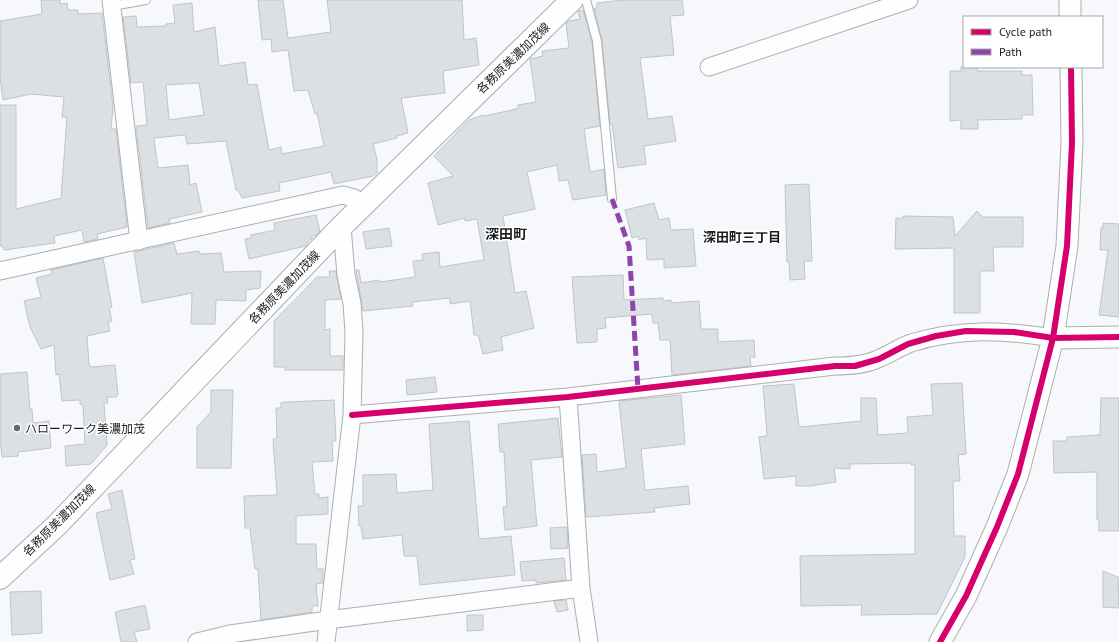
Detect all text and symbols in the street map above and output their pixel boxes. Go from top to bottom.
legend [963,16,1103,68]
street label: 各務原美濃加茂線 [473,19,553,97]
text: Cycle path [999,24,1052,39]
text: Path [999,44,1022,59]
district label: 深田町 [485,225,527,243]
district label: 深田町三丁目 [703,229,781,246]
street label: 各務原美濃加茂線 [245,247,323,327]
place label: ハローワーク美濃加茂 [25,421,145,436]
marker: ハローワーク美濃加茂 [12,423,22,433]
street label: 各務原美濃加茂線 [20,481,98,559]

